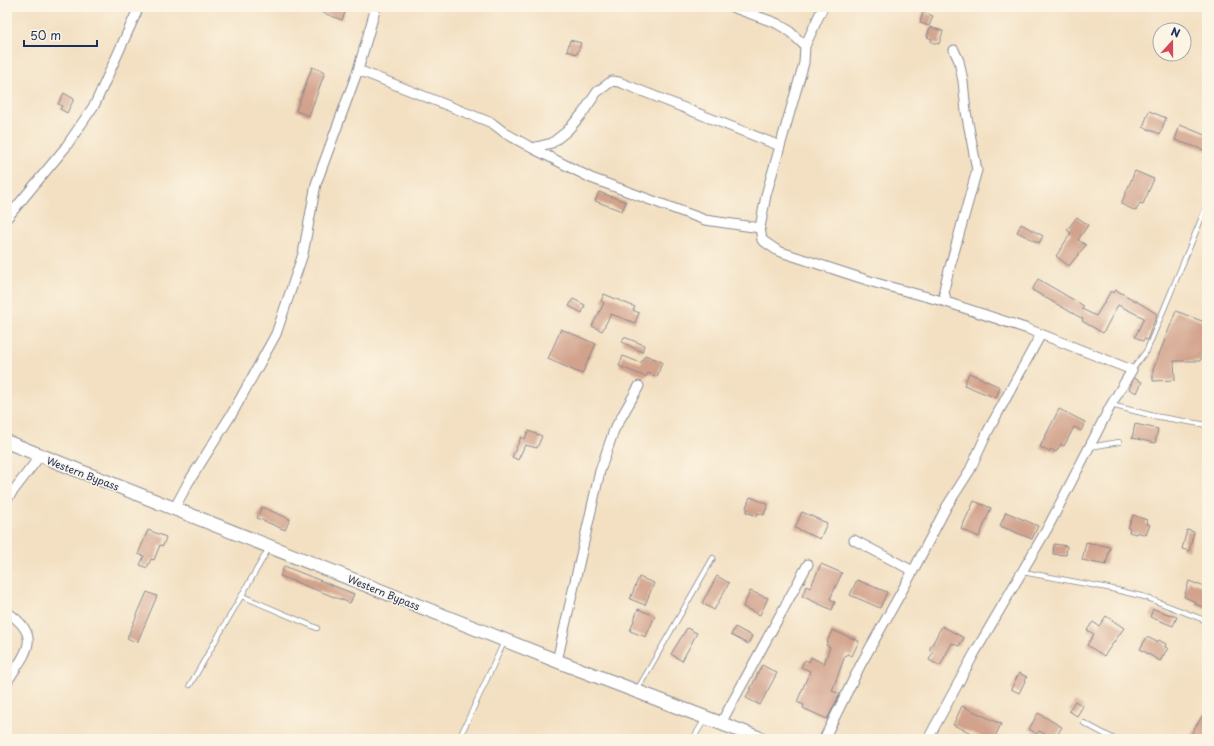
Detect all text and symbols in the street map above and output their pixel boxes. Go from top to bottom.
scale bar [24,22,97,48]
north arrow [1152,22,1192,62]
text: N [1169,23,1183,42]
text: 50 m [30,26,61,44]
street label: Western Bypass [44,452,122,495]
street label: Western Bypass [345,571,423,614]

